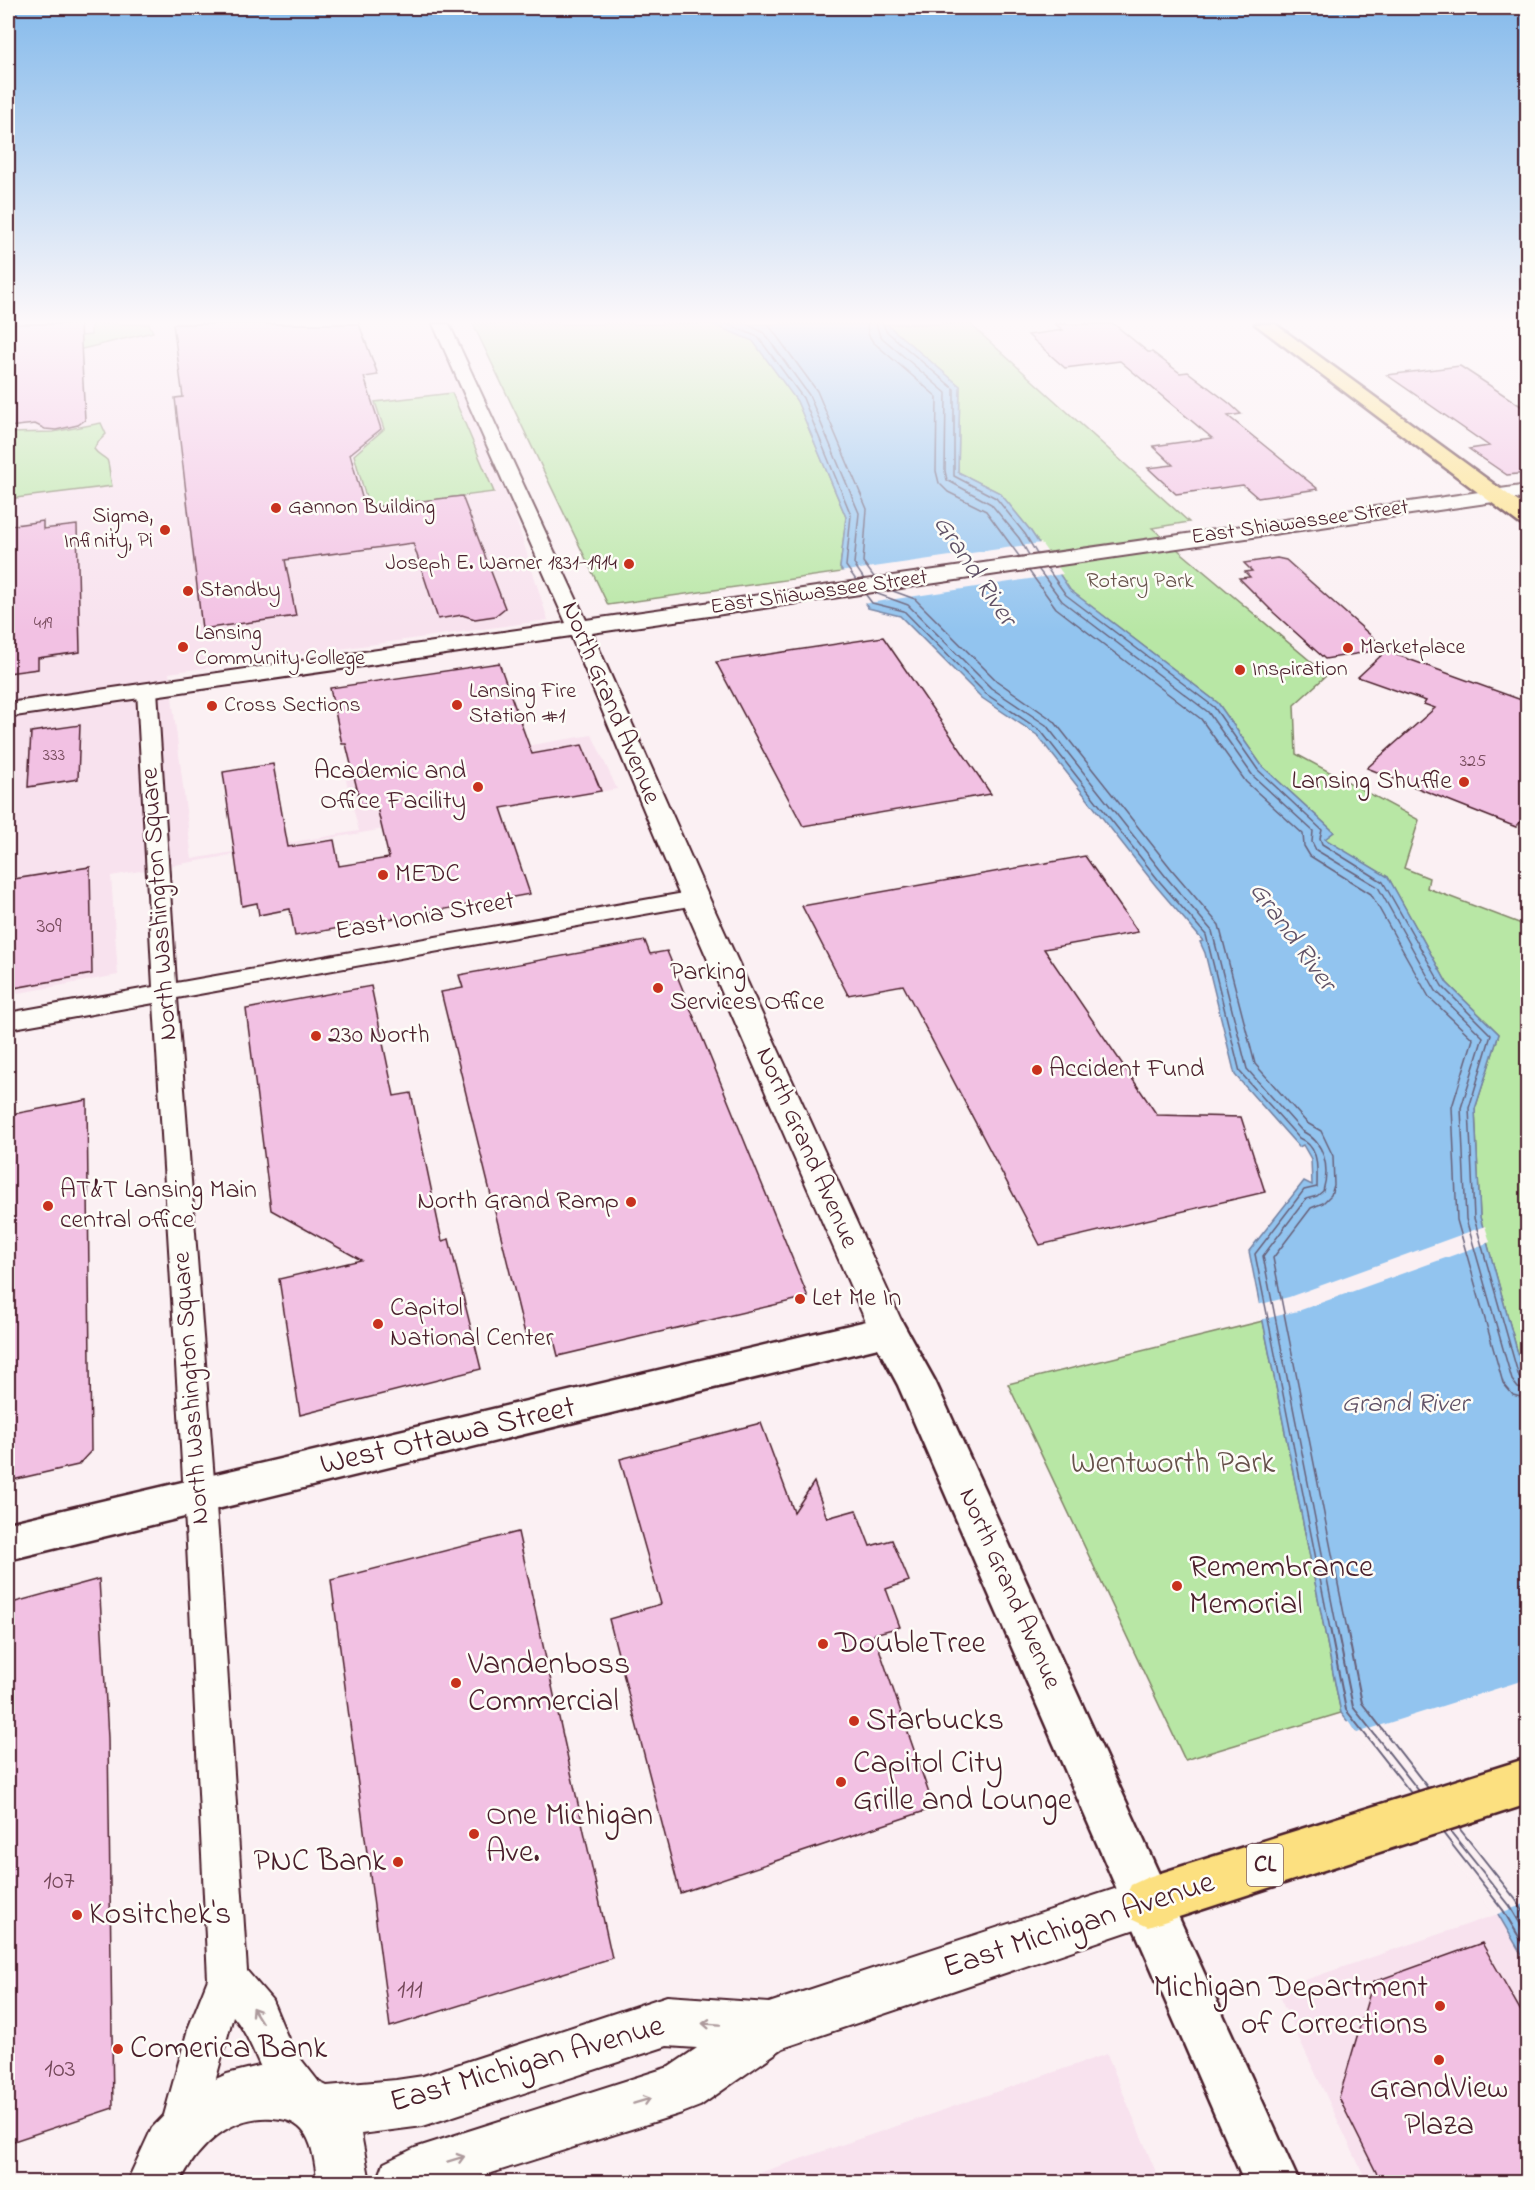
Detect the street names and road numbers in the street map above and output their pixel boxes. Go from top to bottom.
street label: East Shiawassee Street [1189,492,1411,554]
street label: East Shiawassee Street [708,562,930,624]
street label: North Grand Avenue [550,596,670,811]
street label: North Washington Square [131,766,188,1042]
street label: East Ionia Street [332,882,518,951]
street label: North Grand Avenue [745,1041,868,1255]
street label: North Washington Square [163,1250,220,1526]
street label: West Ottawa Street [316,1385,581,1489]
street label: North Grand Avenue [948,1482,1071,1696]
road number: CL [1247,1844,1283,1886]
street label: East Michigan Avenue [937,1860,1222,1992]
street label: East Michigan Avenue [384,2003,670,2127]

